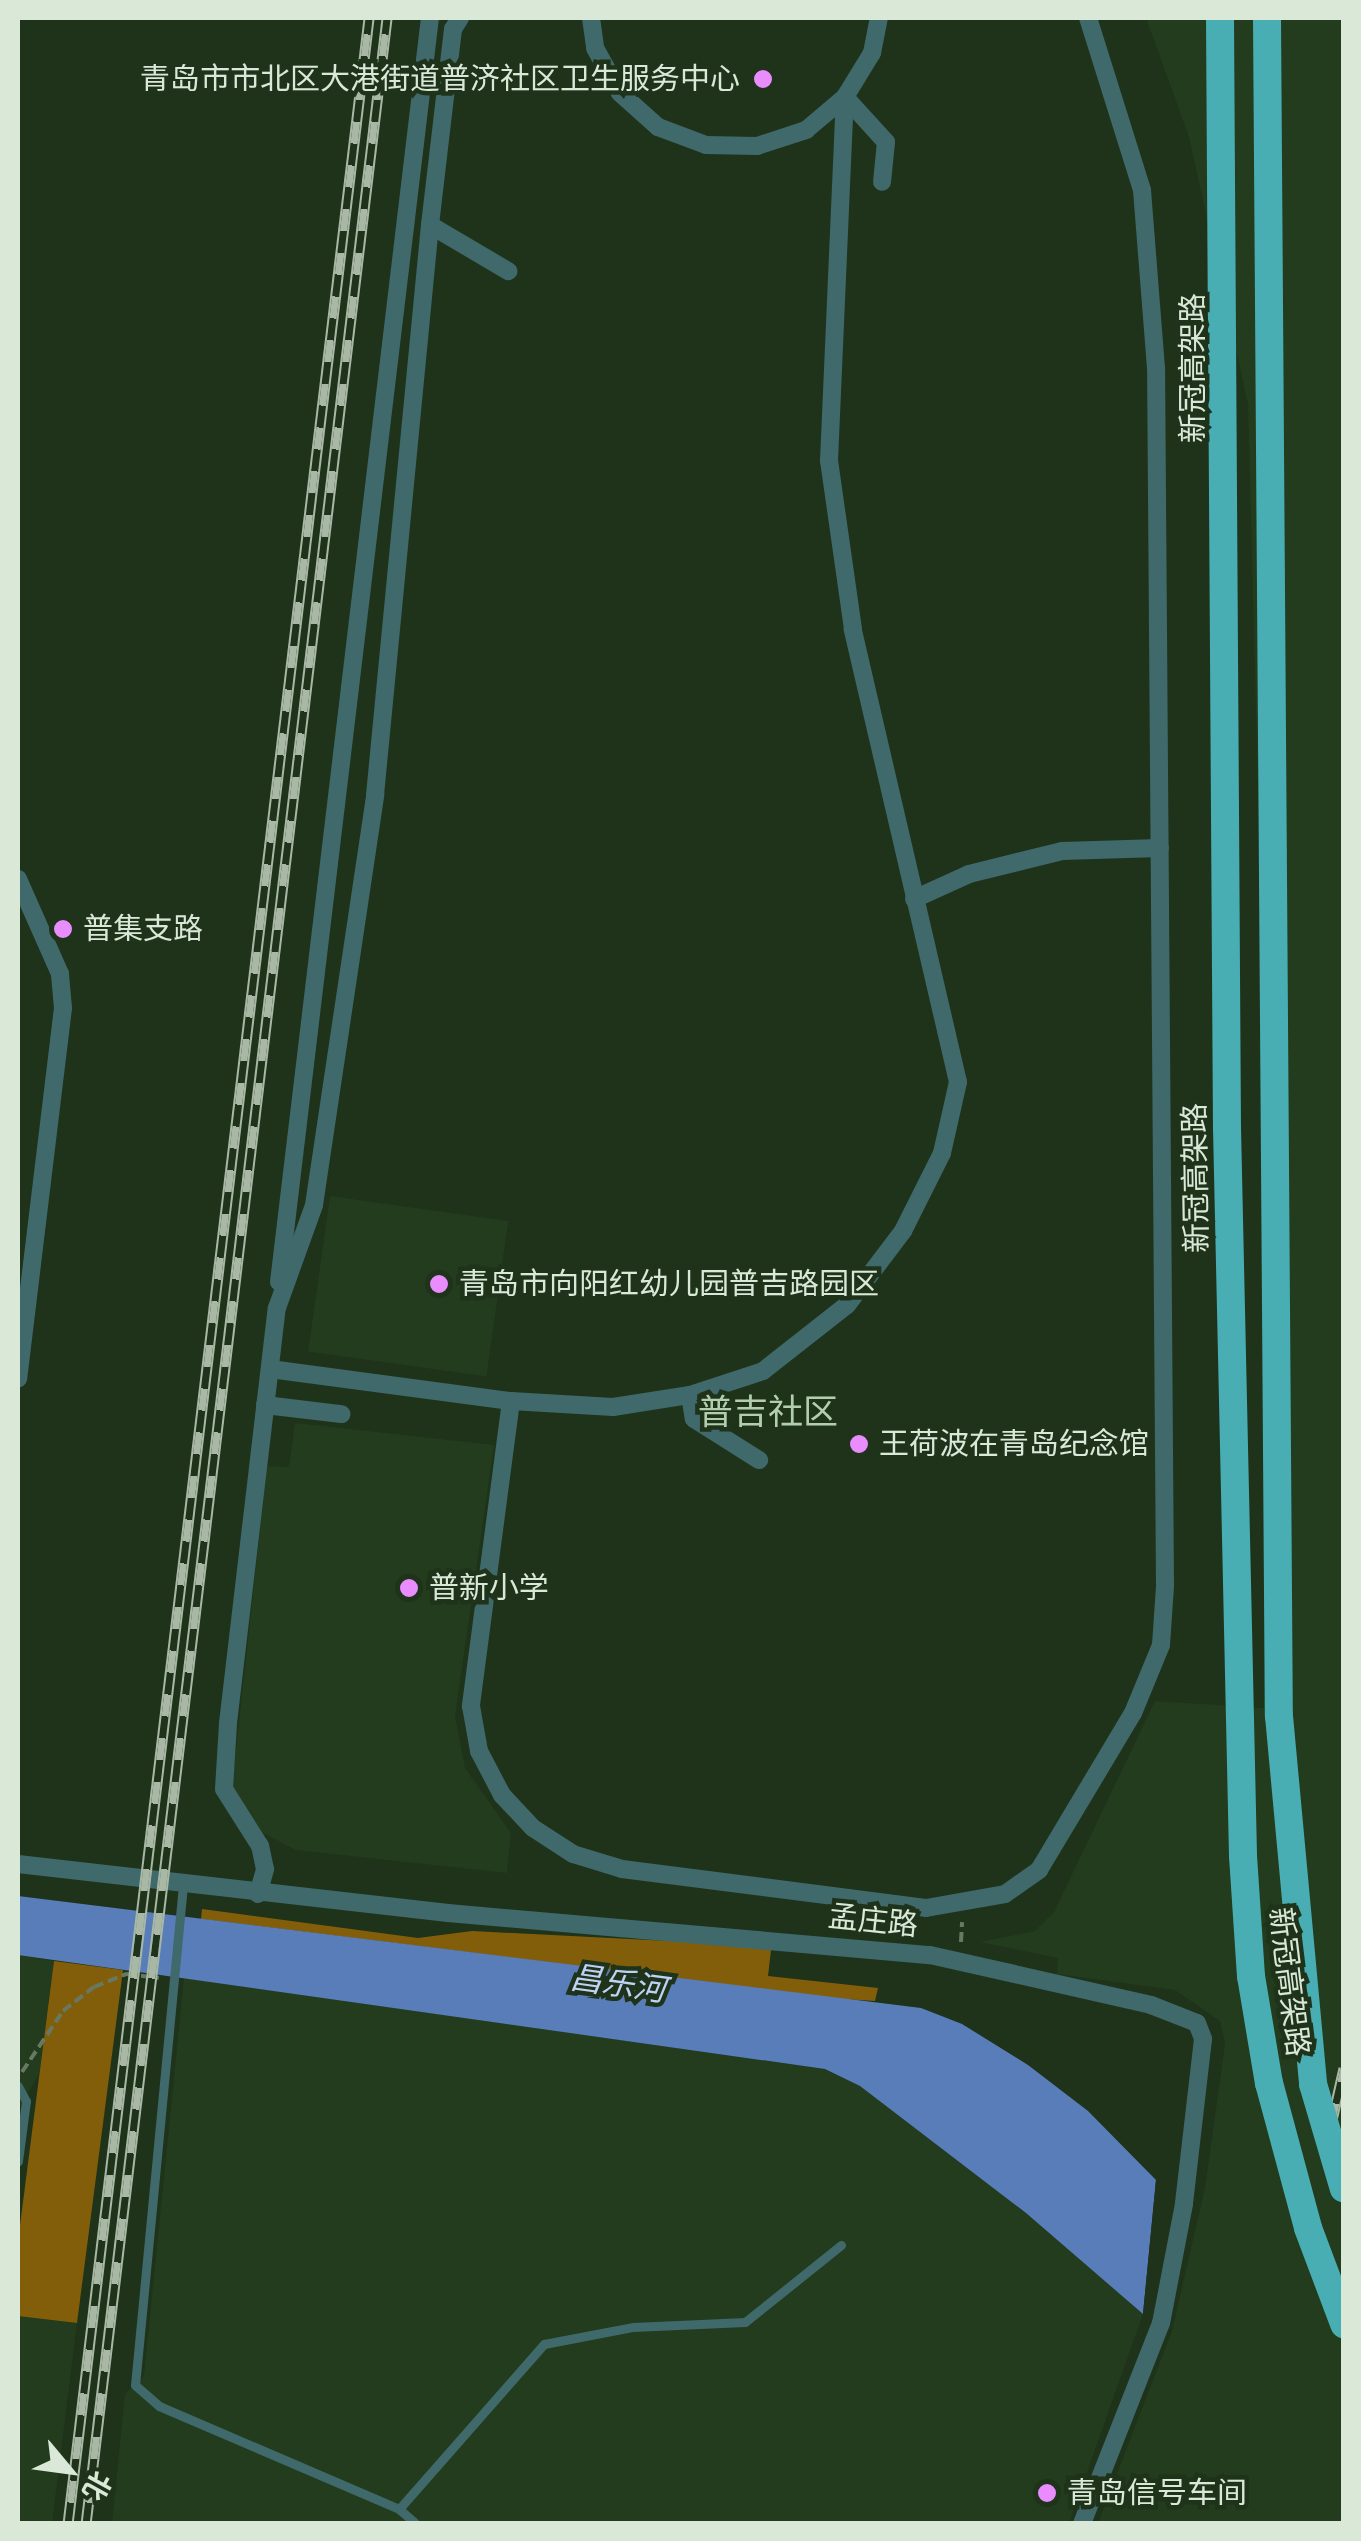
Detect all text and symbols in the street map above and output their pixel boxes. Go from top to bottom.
place label: 青岛市市北区大港街道普济社区卫生服务中心 [140,61,740,97]
marker: 青岛市市北区大港街道普济社区卫生服务中心 [750,66,776,92]
street label: 新冠高架路 [1175,293,1211,443]
place label: 普集支路 [83,911,203,947]
marker: 普集支路 [52,918,74,940]
street label: 新冠高架路 [1177,1103,1215,1253]
place label: 青岛市向阳红幼儿园普吉路园区 [459,1266,879,1302]
marker: 青岛市向阳红幼儿园普吉路园区 [428,1273,450,1295]
district label: 普吉社区 [698,1391,838,1433]
place label: 王荷波在青岛纪念馆 [879,1426,1149,1462]
marker: 王荷波在青岛纪念馆 [848,1433,870,1455]
place label: 普新小学 [429,1570,549,1606]
marker: 普新小学 [398,1577,420,1599]
street label: 孟庄路 [826,1898,920,1944]
street label: 新冠高架路 [1262,1905,1316,2059]
water label: 昌乐河 [568,1958,668,2010]
north arrow [20,2421,120,2521]
text: 北 [74,2465,120,2507]
place label: 青岛信号车间 [1067,2475,1247,2511]
marker: 青岛信号车间 [1036,2482,1058,2504]

